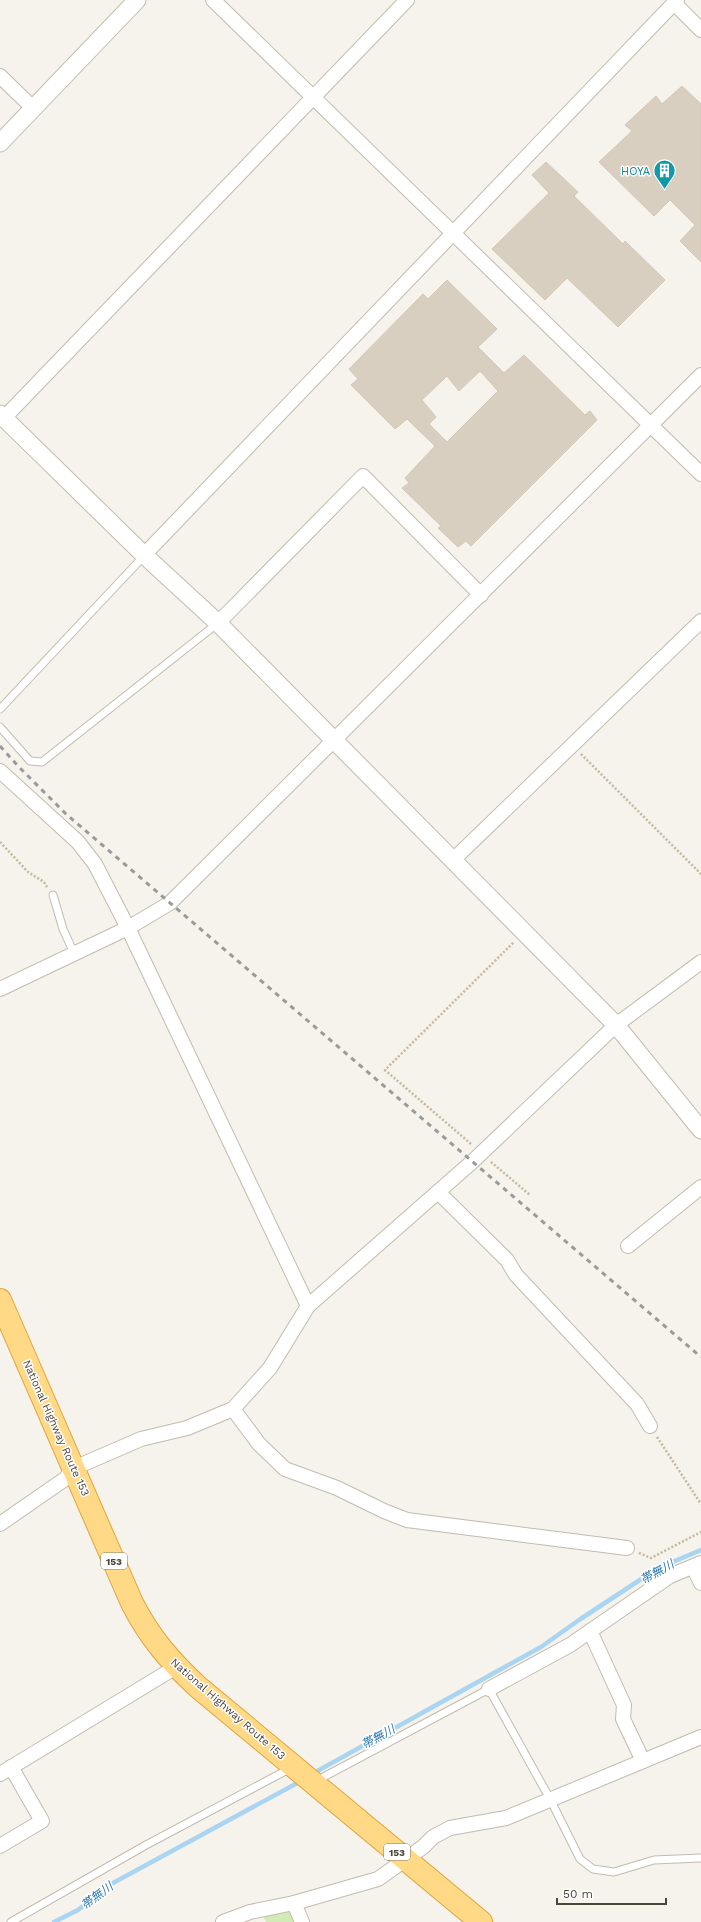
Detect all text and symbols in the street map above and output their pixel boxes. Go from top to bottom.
building icon: HOYA [652,158,678,191]
place label: HOYA [621,165,650,178]
street label: National Highway Route 153 [20,1358,92,1498]
road number: 153 [101,1553,127,1569]
water label: 帯無川 [638,1556,678,1587]
street label: National Highway Route 153 [168,1656,288,1762]
water label: 帯無川 [359,1721,399,1752]
road number: 153 [384,1844,410,1860]
water label: 帯無川 [78,1878,117,1912]
scale bar [557,1880,666,1906]
text: 50 m [563,1887,593,1901]

